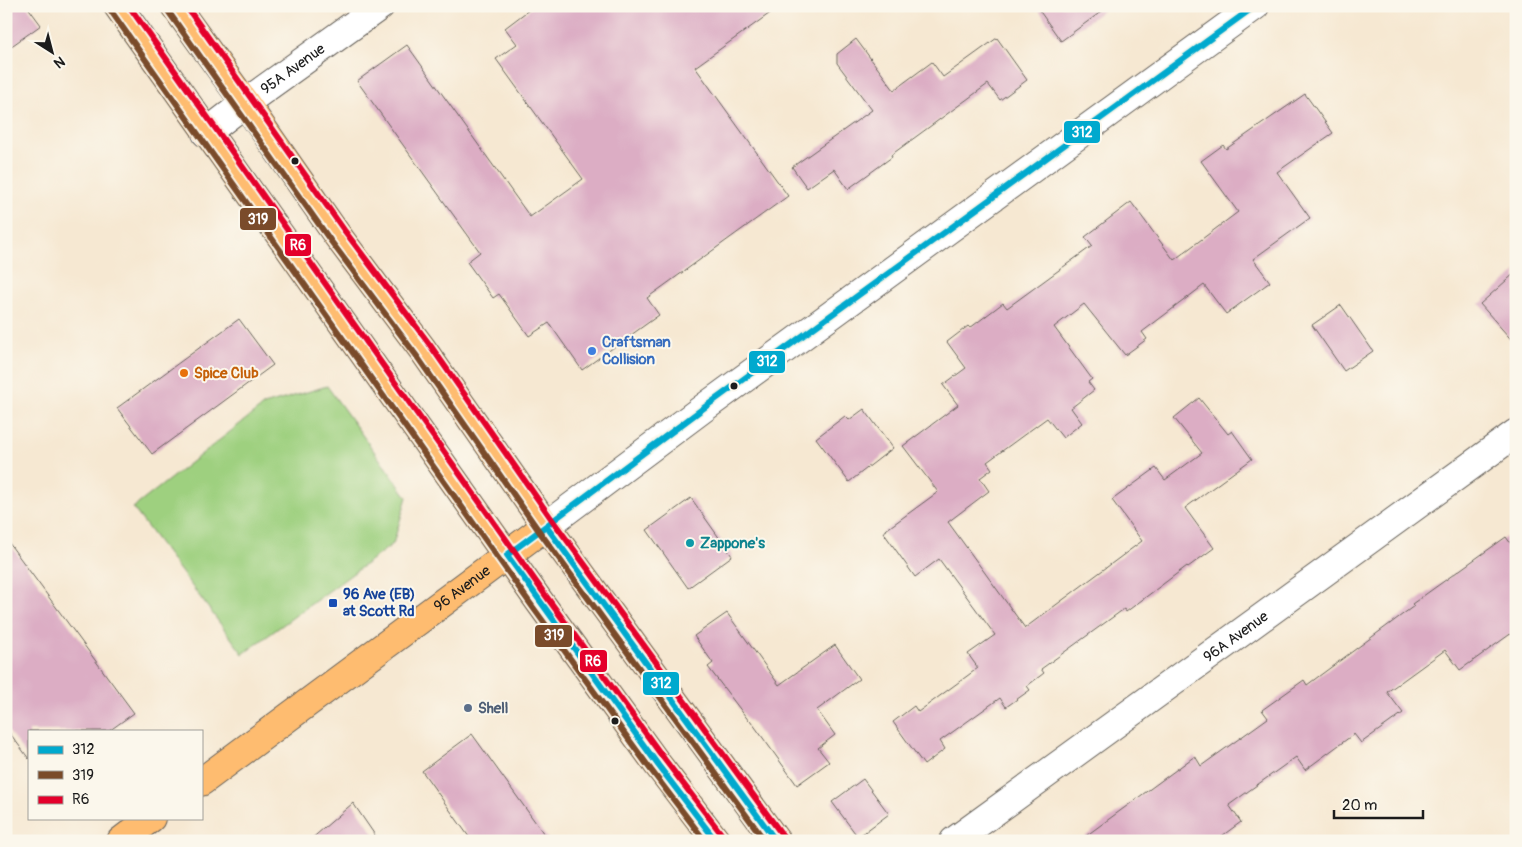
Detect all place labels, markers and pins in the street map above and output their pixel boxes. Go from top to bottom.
unlabelled marker [290,156,300,166]
place label: Craftsman Collision [602,333,671,369]
marker: Craftsman Collision [586,345,598,357]
place label: Spice Club [194,364,259,383]
marker: Spice Club [178,367,190,379]
unlabelled marker [729,381,739,391]
place label: Zappone's [700,534,765,553]
marker: Zappone's [684,537,696,549]
place label: 96 Ave (EB) at Scott Rd [343,585,415,621]
marker: 96 Ave (EB) at Scott Rd [327,597,339,609]
place label: Shell [478,699,508,718]
marker: Shell [462,702,474,714]
unlabelled marker [610,716,620,726]

